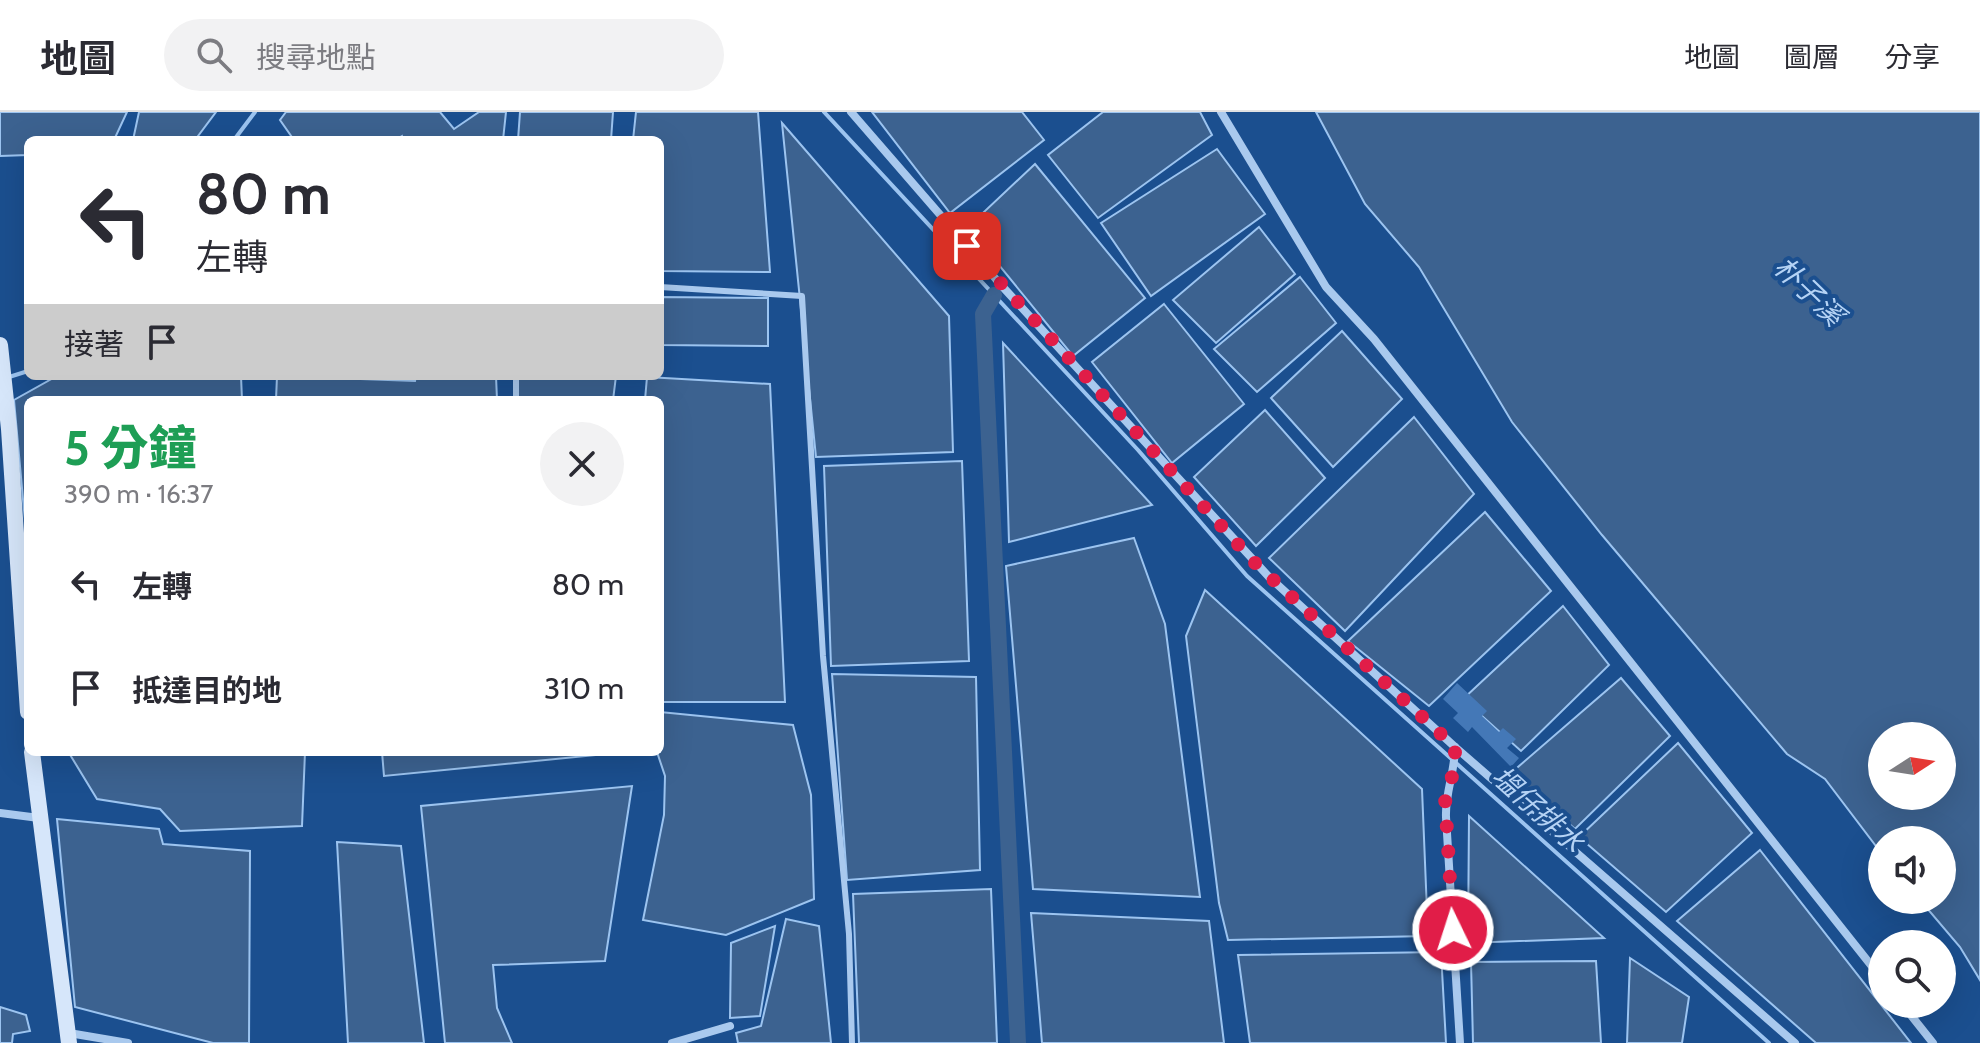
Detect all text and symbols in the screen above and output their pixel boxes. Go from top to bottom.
search box [164,19,724,91]
icon: search [192,33,236,77]
text: 地圖 [40,35,116,82]
text: 搜尋地點 [256,39,376,76]
text: 地圖 [1684,40,1740,74]
text: 圖層 [1784,40,1840,74]
text: 分享 [1884,40,1940,74]
text: 80 m [196,160,331,228]
icon: left [64,168,168,272]
pin [933,212,1001,280]
icon: arrive [945,224,989,268]
text: 左轉 [196,235,268,279]
water label: 朴子溪 [1767,250,1854,335]
icon: arrive [140,320,184,364]
text: 接著 [64,326,124,363]
text: 5 分鐘 [64,419,197,477]
button: close [540,422,624,506]
text: 390 m · 16:37 [64,478,213,510]
icon: left [64,562,108,606]
text: 80 m [552,566,624,603]
text: 左轉 [132,568,192,605]
icon: arrive [64,666,108,710]
text: 310 m [544,670,624,707]
text: 抵達目的地 [132,672,282,709]
north arrow [1868,722,1956,810]
map controls [1868,722,1956,1018]
water label: 塭仔排水 [1485,759,1592,860]
button: sound [1868,826,1956,914]
position arrow [1411,888,1495,972]
button: search [1868,930,1956,1018]

